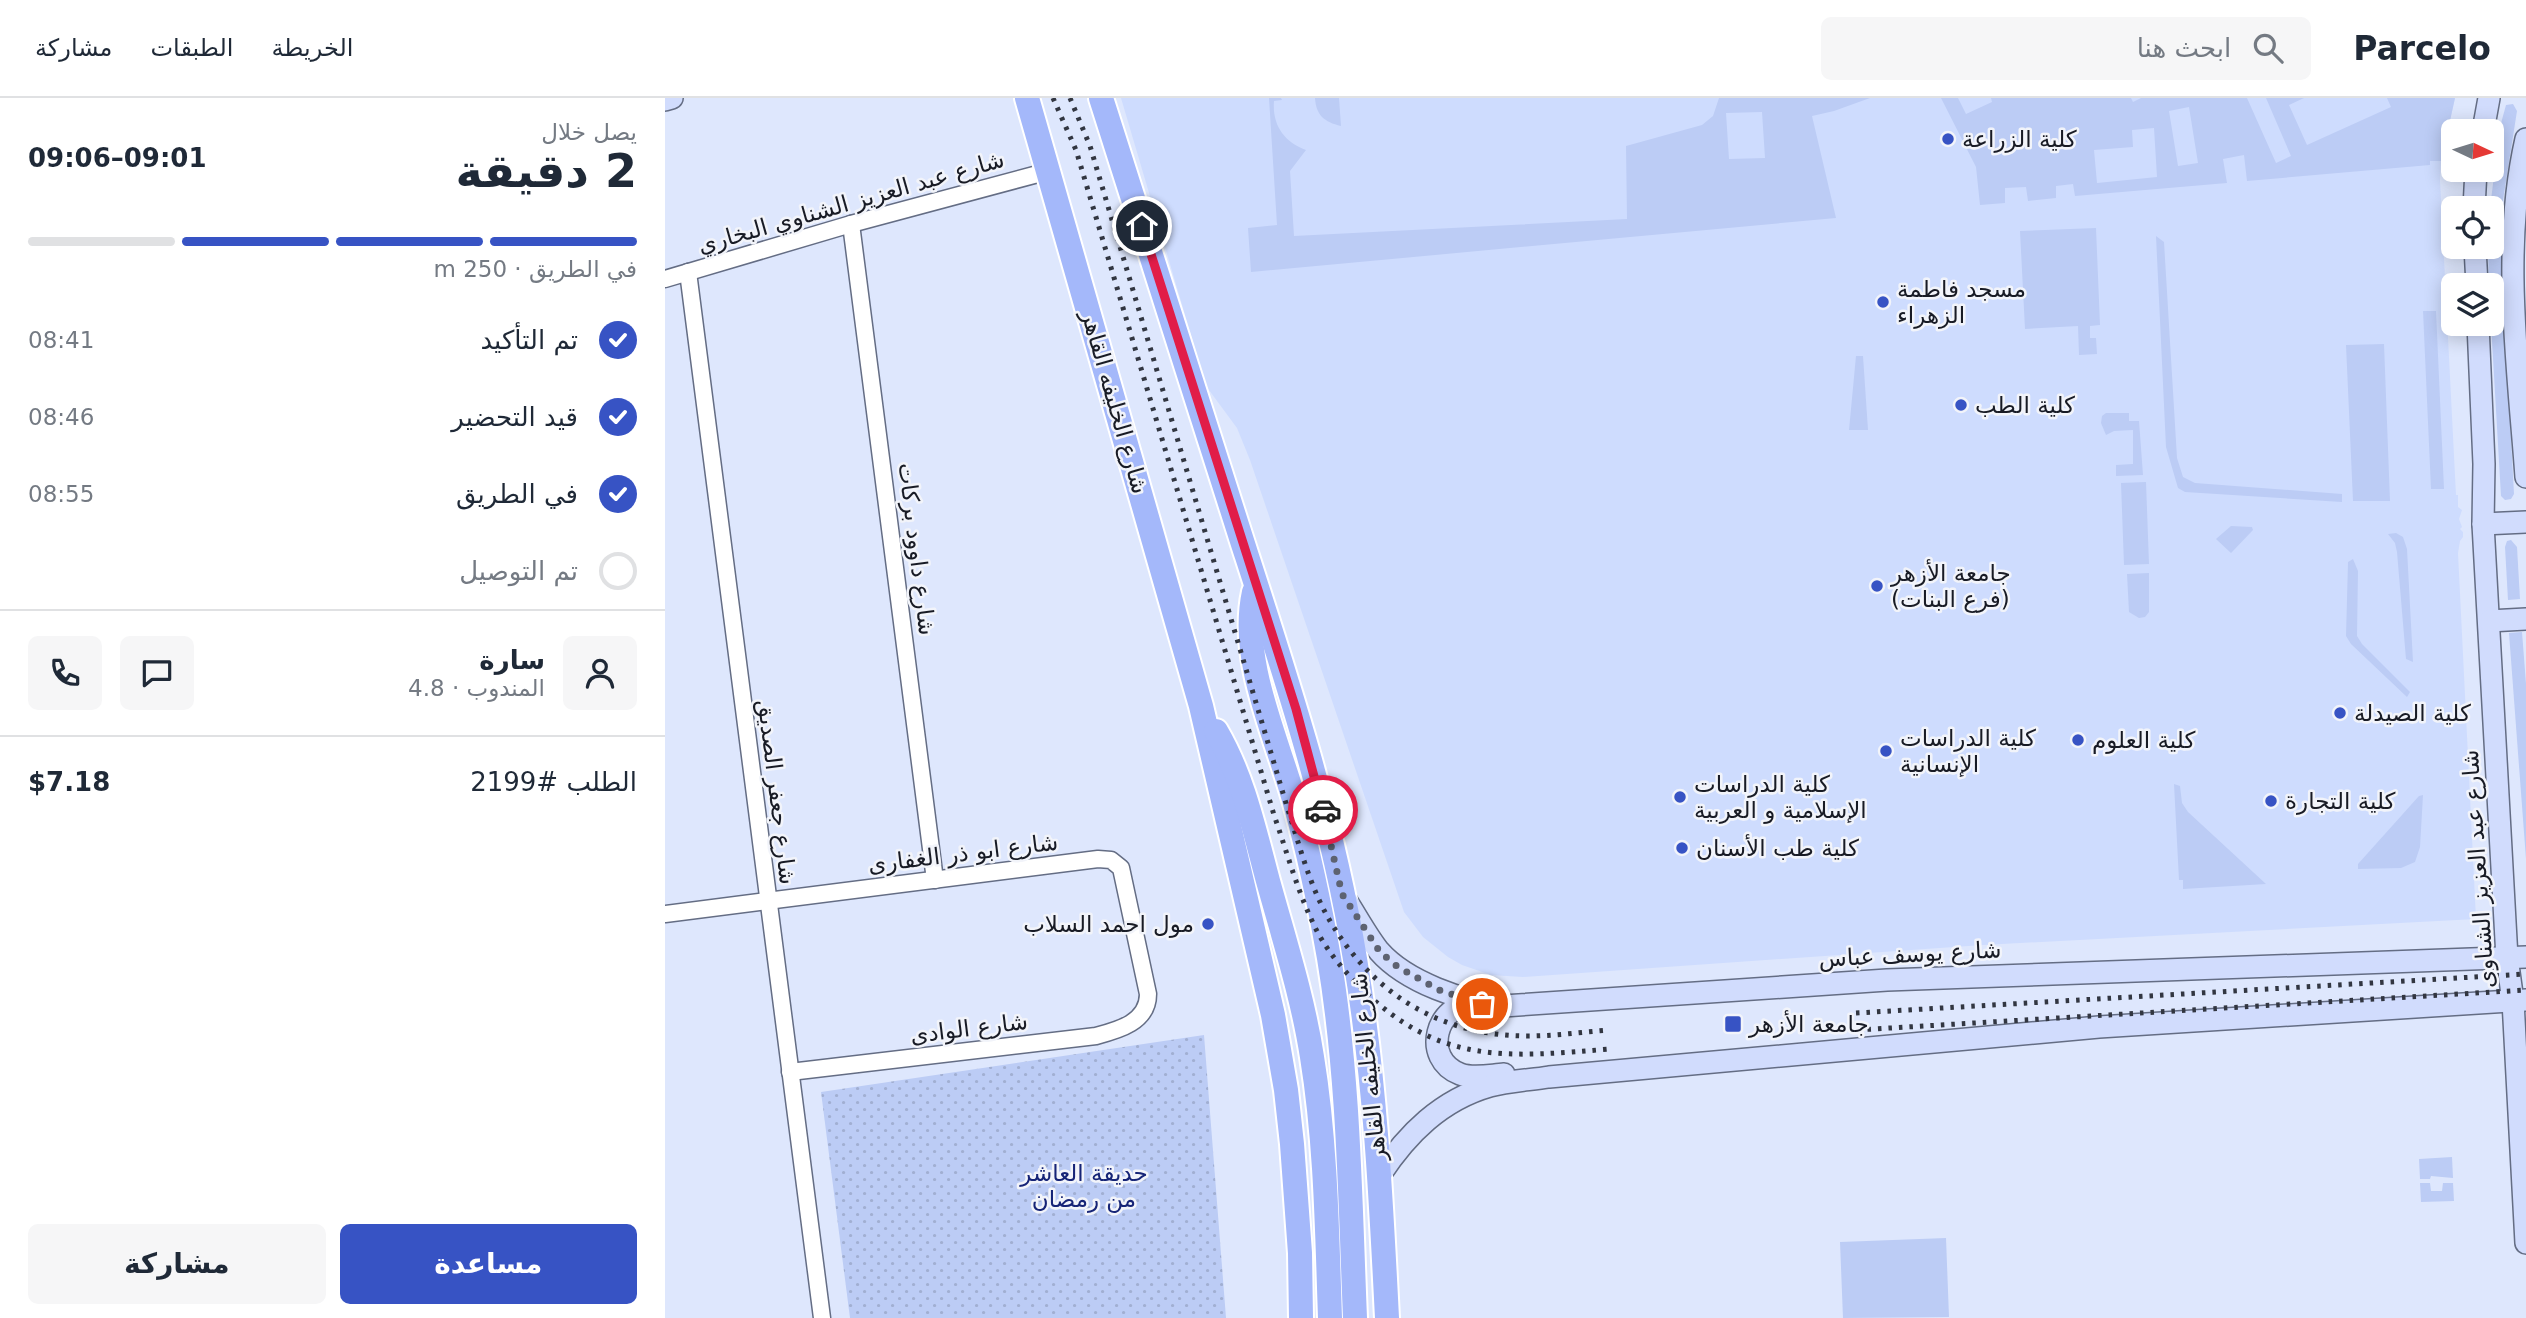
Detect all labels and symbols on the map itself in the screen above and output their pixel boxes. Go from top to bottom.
north arrow [2441,119,2504,182]
place label: كلية الزراعة [1962,126,2077,153]
marker: كلية الزراعة [1940,131,1956,147]
street label: شارع عبد العزيز الشناوي البخاري [695,146,1008,259]
pin [1112,196,1172,256]
place label: مسجد فاطمة الزهراء [1897,276,2026,329]
marker: مسجد فاطمة الزهراء [1875,294,1891,310]
street label: شارع الخليفه القاهر [1075,306,1154,497]
place label: كلية الطب [1975,392,2075,418]
marker: كلية الطب [1953,397,1969,413]
street label: شارع داوود بركات [893,461,940,637]
place label: جامعة الأزهر (فرع البنات) [1890,559,2011,613]
marker: جامعة الأزهر (فرع البنات) [1869,578,1885,594]
street label: شارع جعفر الصديق [752,698,801,886]
place label: كلية الصيدلة [2354,700,2471,726]
marker: كلية الصيدلة [2332,705,2348,721]
place label: كلية الدراسات الإنسانية [1900,725,2036,777]
place label: كلية العلوم [2092,727,2195,754]
marker: كلية العلوم [2070,732,2086,748]
marker: كلية الدراسات الإنسانية [1878,743,1894,759]
street label: شارع عبد العزيز الشناوى [2457,749,2500,989]
place label: كلية الدراسات الإسلامية و العربية [1694,771,1867,824]
courier [1288,775,1358,845]
place label: كلية التجارة [2285,788,2396,815]
marker: كلية الدراسات الإسلامية و العربية [1672,789,1688,805]
marker: كلية التجارة [2263,793,2279,809]
street label: شارع ابو ذر الغفارى [866,828,1060,879]
place label: كلية طب الأسنان [1696,834,1859,861]
marker: كلية طب الأسنان [1674,840,1690,856]
place label: مول احمد السلاب [1023,911,1194,938]
marker: مول احمد السلاب [1200,916,1216,932]
street label: شارع يوسف عباس [1818,936,2002,973]
street label: شارع الخليفه القاهر [1345,971,1392,1164]
pin [1452,974,1512,1034]
street label: شارع الوادى [909,1008,1029,1049]
place label: جامعة الأزهر [1748,1010,1869,1038]
marker: جامعة الأزهر [1723,1014,1743,1034]
park label: حديقة العاشر من رمضان [1019,1160,1148,1213]

